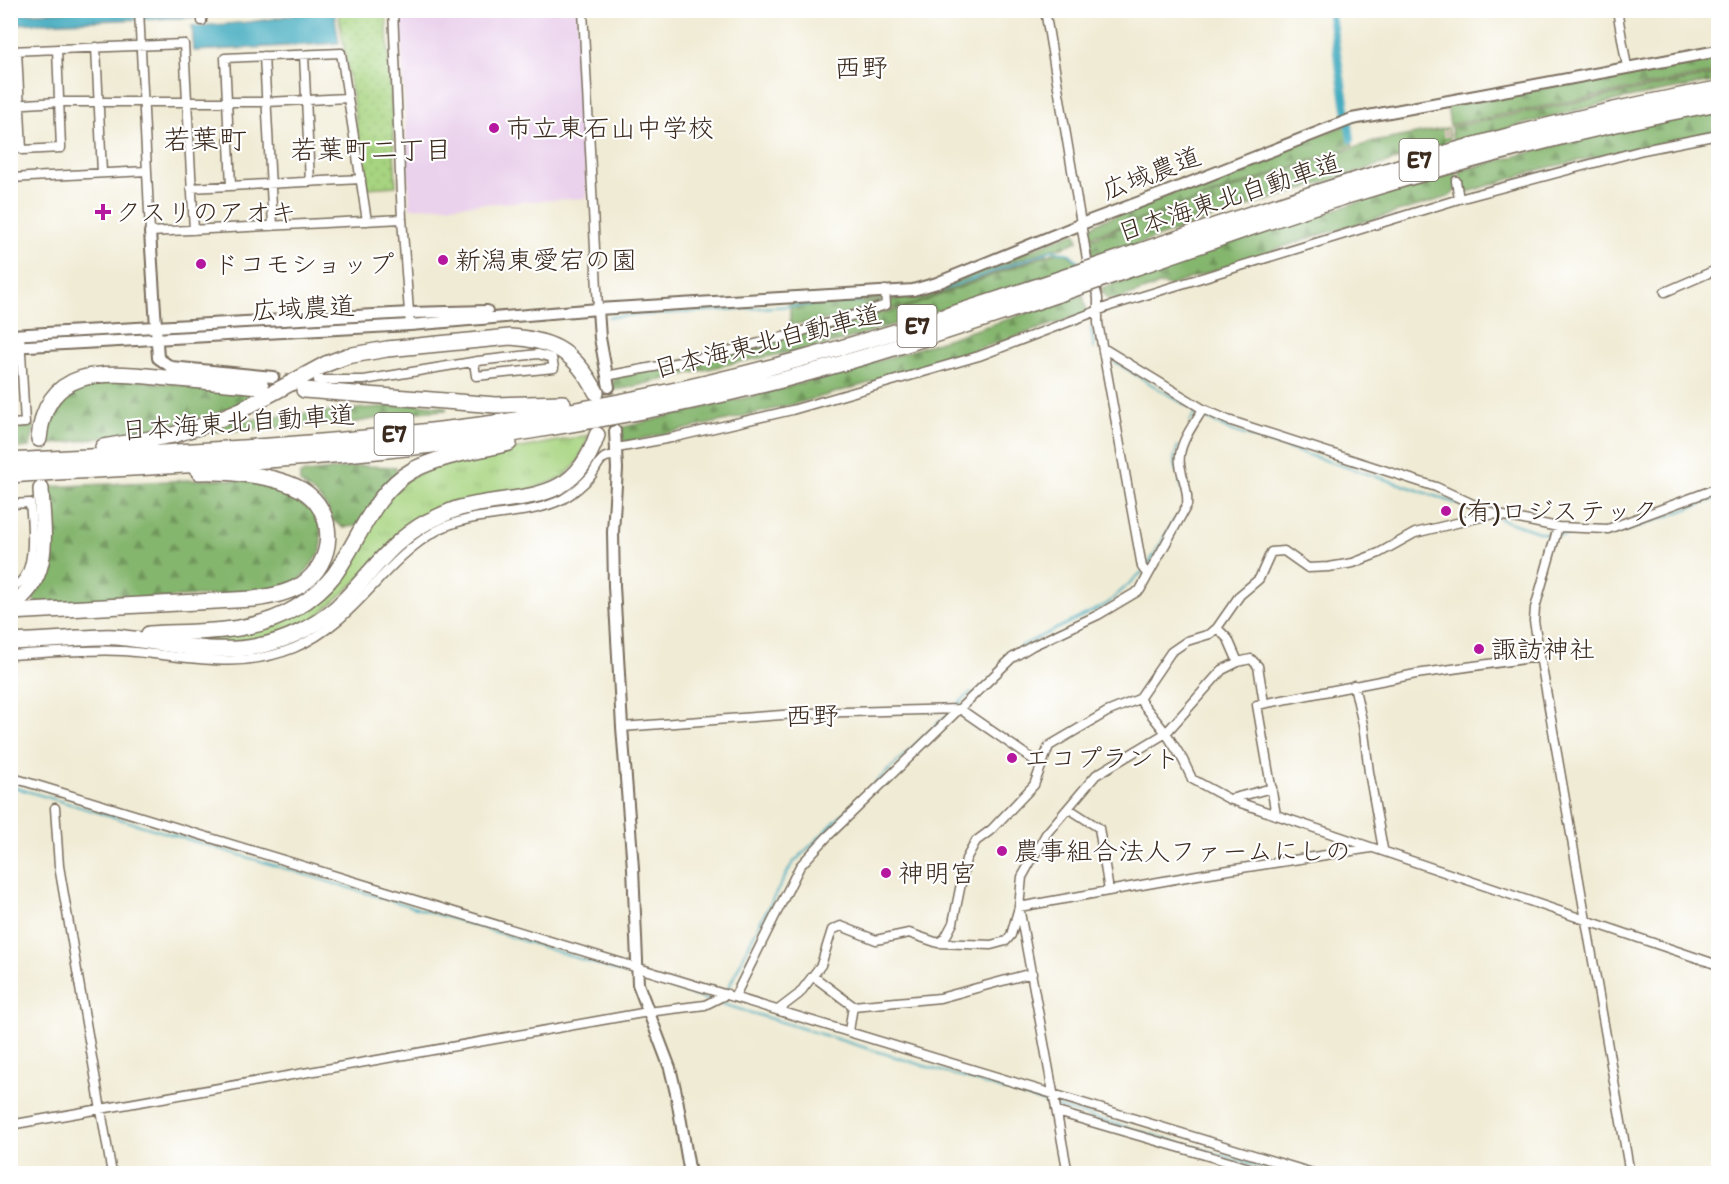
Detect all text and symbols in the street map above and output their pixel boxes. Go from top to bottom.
district label: 西野 [834,51,888,84]
place label: 市立東石山中学校 [506,112,714,144]
marker: 市立東石山中学校 [487,121,501,135]
district label: 若葉町 [163,122,247,156]
district label: 若葉町二丁目 [290,133,452,166]
street label: 広域農道 [1097,139,1205,207]
road number: E7 [1400,139,1438,181]
street label: 日本海東北自動車道 [1113,146,1345,248]
place label: クスリのアオキ [115,196,296,228]
marker: クスリのアオキ [96,205,110,219]
place label: 新潟東愛宕の園 [455,244,637,276]
place label: ドコモショップ [213,248,394,280]
marker: 新潟東愛宕の園 [436,253,450,267]
marker: ドコモショップ [194,257,208,271]
street label: 広域農道 [250,289,356,327]
street label: 日本海東北自動車道 [650,297,884,385]
road number: E7 [898,305,936,347]
street label: 日本海東北自動車道 [120,398,356,446]
road number: E7 [374,413,414,455]
place label: (有)ロジステック [1458,495,1657,527]
marker: (有)ロジステック [1439,504,1453,518]
place label: 諏訪神社 [1491,633,1595,665]
marker: 諏訪神社 [1472,642,1486,656]
district label: 西野 [785,699,839,732]
place label: エコプラント [1024,742,1180,774]
marker: エコプラント [1005,751,1019,765]
place label: 農事組合法人ファームにしの [1014,835,1351,867]
marker: 農事組合法人ファームにしの [995,844,1009,858]
place label: 神明宮 [898,857,976,889]
marker: 神明宮 [879,866,893,880]

